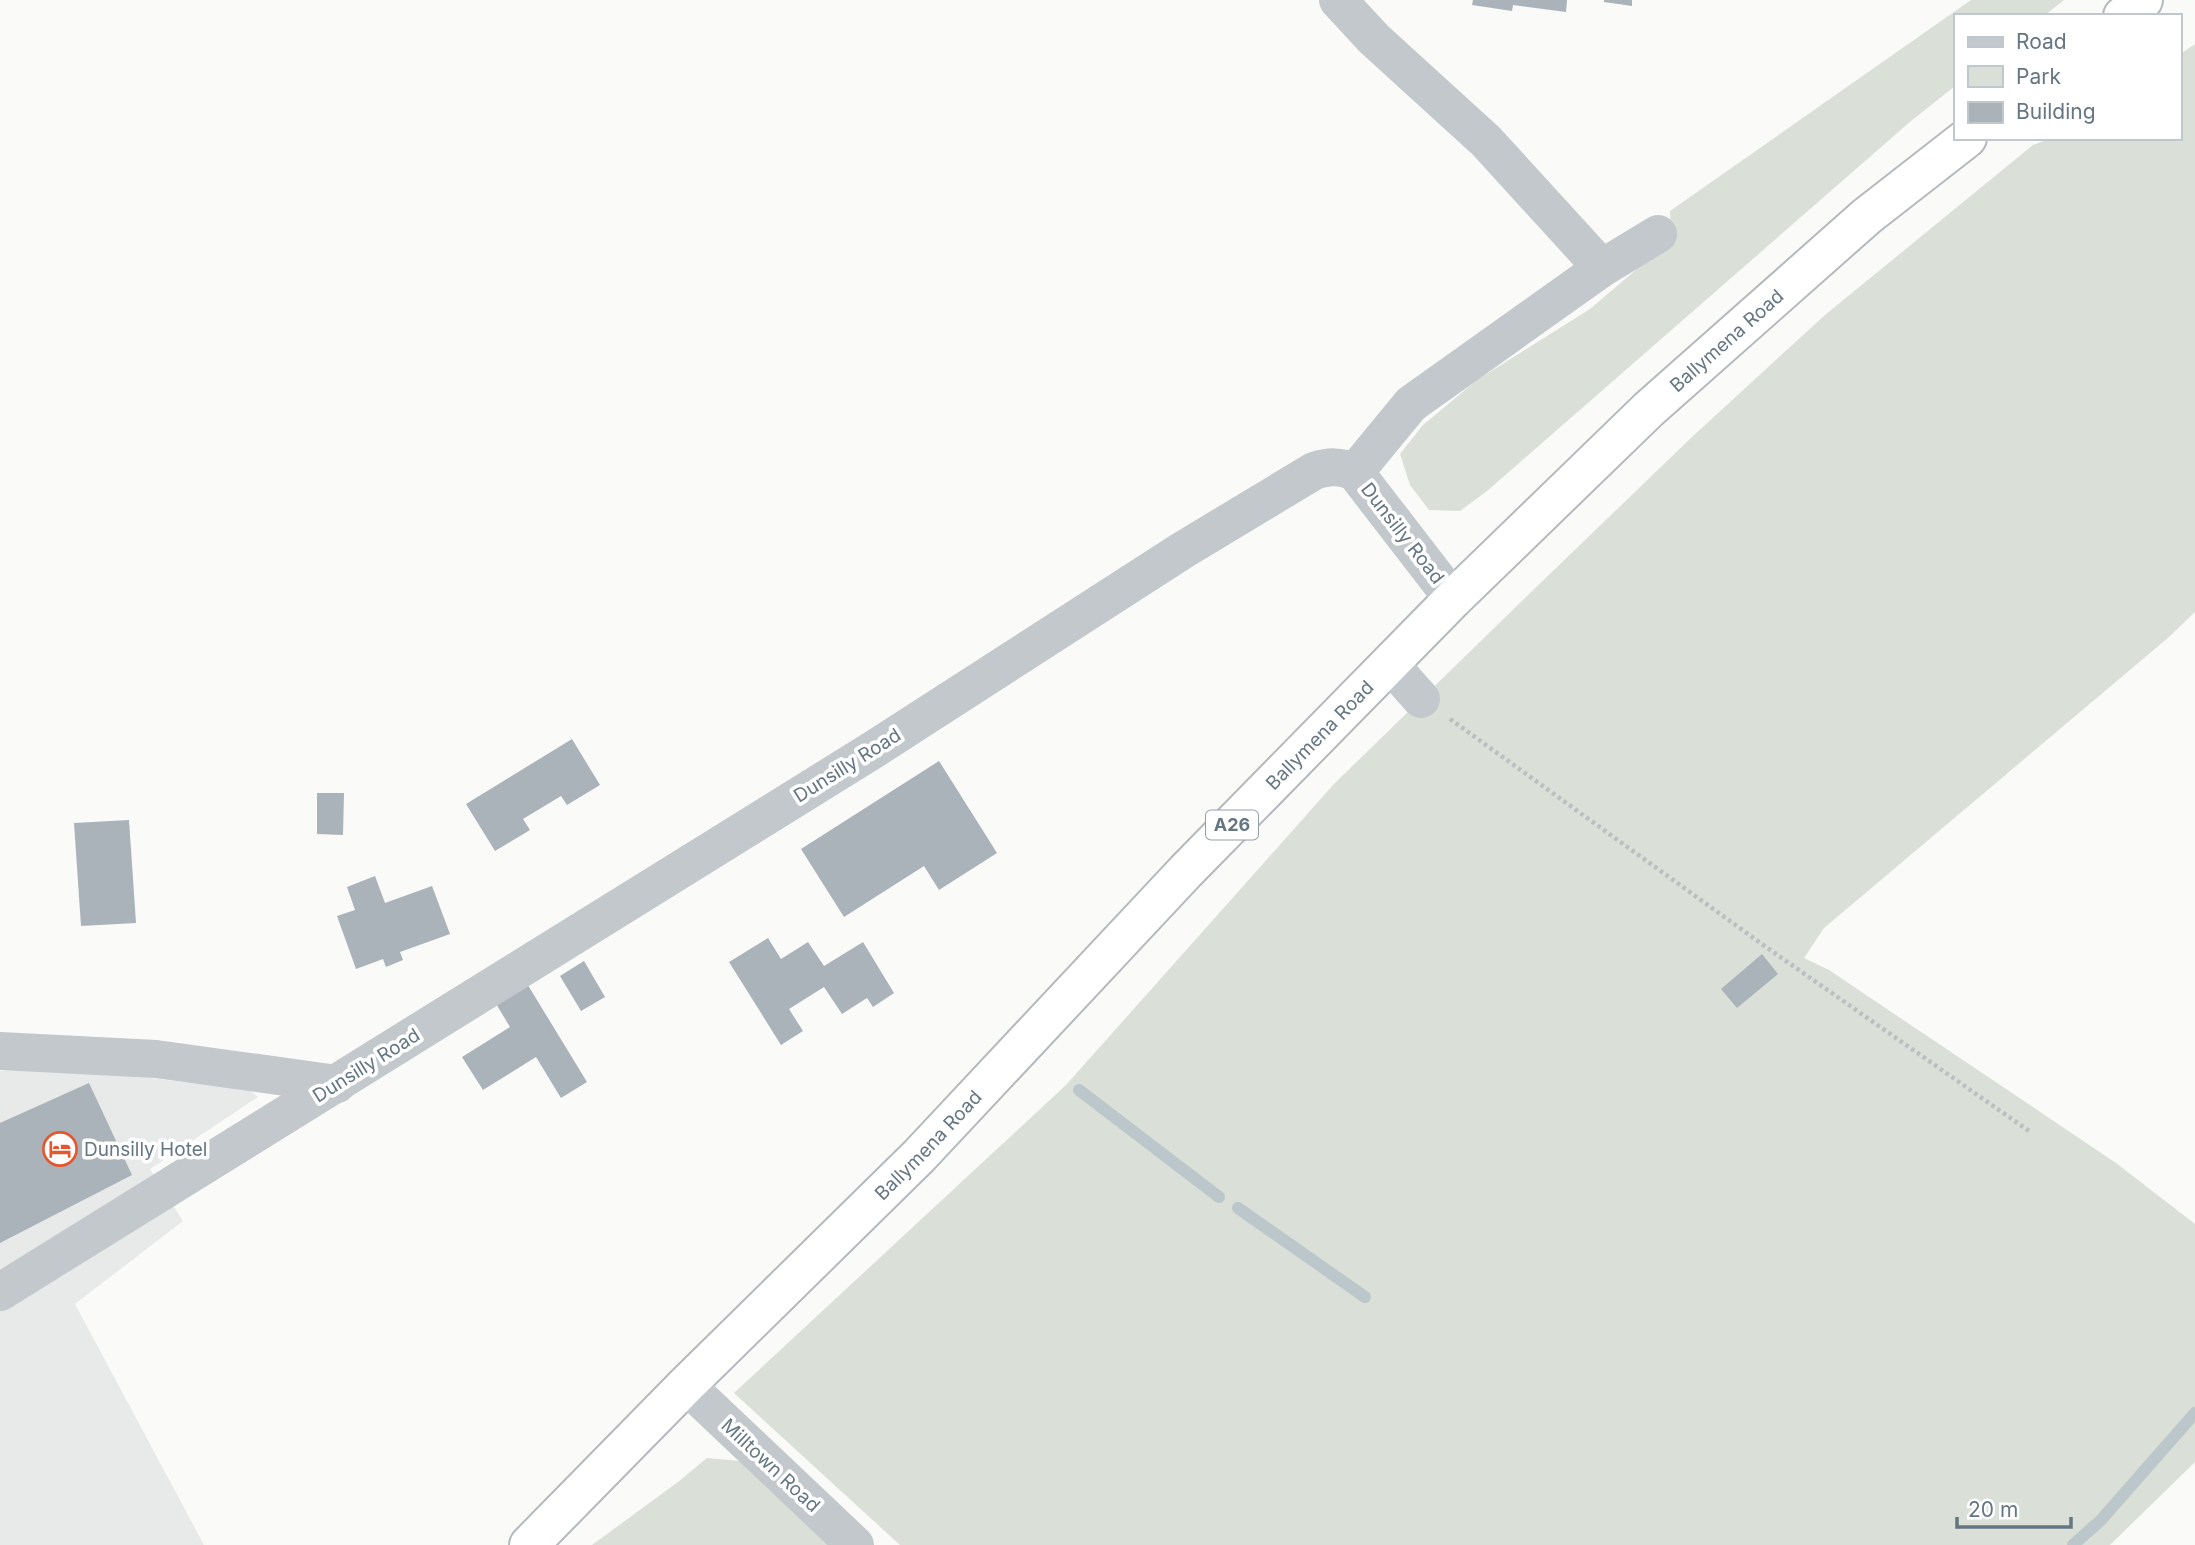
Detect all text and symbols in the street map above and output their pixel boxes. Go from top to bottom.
legend [1954,14,2181,140]
text: Road [2016,29,2067,54]
text: Park [2016,64,2061,89]
text: Building [2016,99,2096,124]
street label: Ballymena Road [1665,284,1788,397]
street label: Dunsilly Road [1356,478,1449,588]
street label: Ballymena Road [1261,676,1379,795]
street label: Dunsilly Road [789,723,905,807]
road number: A26 [1206,810,1258,840]
street label: Dunsilly Road [308,1023,424,1107]
street label: Ballymena Road [870,1086,987,1205]
hotel icon: Dunsilly Hotel [41,1130,79,1168]
place label: Dunsilly Hotel [84,1138,207,1161]
street label: Milltown Road [717,1414,825,1517]
scale bar [1957,1486,2071,1530]
text: 20 m [1968,1497,2018,1522]

